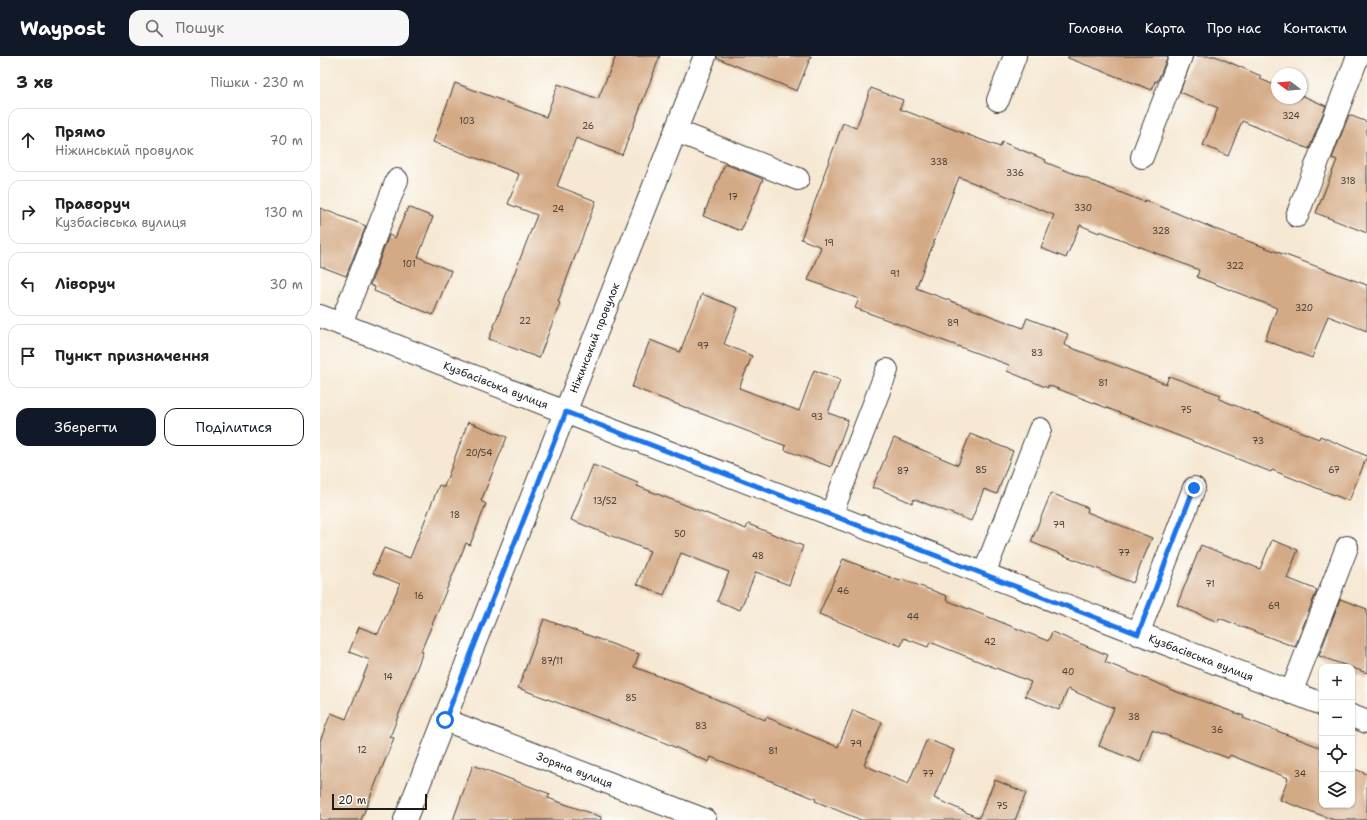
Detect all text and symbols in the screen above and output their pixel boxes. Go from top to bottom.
search box [129,10,409,46]
text: Waypost [20,16,105,41]
icon: search [143,17,165,39]
text: Пошук [175,18,224,38]
text: Головна [1068,19,1123,37]
text: Карта [1145,19,1185,37]
text: Про нас [1207,19,1261,37]
text: Контакти [1283,19,1347,37]
north arrow [1271,68,1307,104]
text: 3 хв [16,71,53,93]
text: Пішки · 230 m [211,74,304,91]
house number: 324 [1282,110,1300,122]
house number: 103 [459,115,475,127]
house number: 26 [582,120,594,132]
text: Прямо [55,122,105,142]
icon: ahead [17,129,39,151]
text: 70 m [269,132,303,149]
text: Ніжинський провулок [55,142,194,159]
house number: 338 [930,156,948,168]
house number: 336 [1006,167,1024,179]
house number: 318 [1340,175,1356,187]
house number: 17 [728,191,738,203]
text: Праворуч [55,194,130,214]
icon: right [17,201,39,223]
house number: 330 [1074,202,1092,214]
house number: 24 [552,203,564,215]
text: 130 m [265,204,303,221]
text: Кузбасівська вулиця [55,214,187,231]
house number: 328 [1152,225,1170,237]
house number: 19 [824,237,834,249]
house number: 101 [402,258,416,270]
house number: 322 [1226,260,1244,272]
house number: 91 [890,268,900,280]
icon: left [17,273,39,295]
text: Ліворуч [55,274,115,294]
text: 30 m [269,276,303,293]
street label: Ніжинський провулок [566,280,623,395]
house number: 320 [1295,302,1313,314]
house number: 22 [519,315,531,327]
house number: 89 [947,317,959,329]
house number: 97 [697,340,709,352]
icon: arrive [17,345,39,367]
text: Пункт призначення [55,346,210,366]
house number: 83 [1031,347,1043,359]
street label: Кузбасівська вулиця [441,358,551,412]
house number: 81 [1098,377,1108,389]
house number: 75 [1180,404,1192,416]
button: Зберегти [16,408,156,446]
button: Поділитися [164,408,304,446]
house number: 93 [811,411,823,423]
house number: 73 [1252,435,1264,447]
house number: 20/54 [466,447,492,459]
house number: 85 [975,464,987,476]
house number: 67 [1328,464,1340,476]
house number: 87 [897,465,909,477]
route end [1185,479,1203,497]
house number: 13/52 [593,495,617,507]
house number: 18 [450,509,460,521]
house number: 79 [1053,519,1065,531]
house number: 50 [674,528,686,540]
house number: 77 [1118,547,1130,559]
house number: 48 [752,550,764,562]
house number: 71 [1205,578,1215,590]
house number: 46 [837,585,849,597]
house number: 16 [414,590,424,602]
house number: 69 [1268,600,1280,612]
house number: 44 [907,611,919,623]
street label: Кузбасівська вулиця [1146,630,1256,684]
house number: 42 [984,636,996,648]
house number: 87/11 [541,655,563,667]
map controls [1319,664,1355,808]
button: + [1319,664,1355,700]
house number: 40 [1062,666,1074,678]
house number: 14 [383,671,393,683]
house number: 85 [625,692,637,704]
button: − [1319,700,1355,736]
route start [436,711,454,729]
house number: 38 [1128,711,1140,723]
house number: 83 [695,720,707,732]
house number: 36 [1211,724,1223,736]
button: locate [1319,736,1355,772]
house number: 79 [850,738,862,750]
house number: 12 [357,744,367,756]
house number: 81 [768,745,778,757]
street label: Зоряна вулиця [534,748,615,791]
house number: 77 [922,768,934,780]
house number: 34 [1294,768,1306,780]
button: layers [1319,772,1355,808]
scale bar [332,792,427,811]
text: 20 m [338,793,366,808]
house number: 75 [996,800,1008,812]

